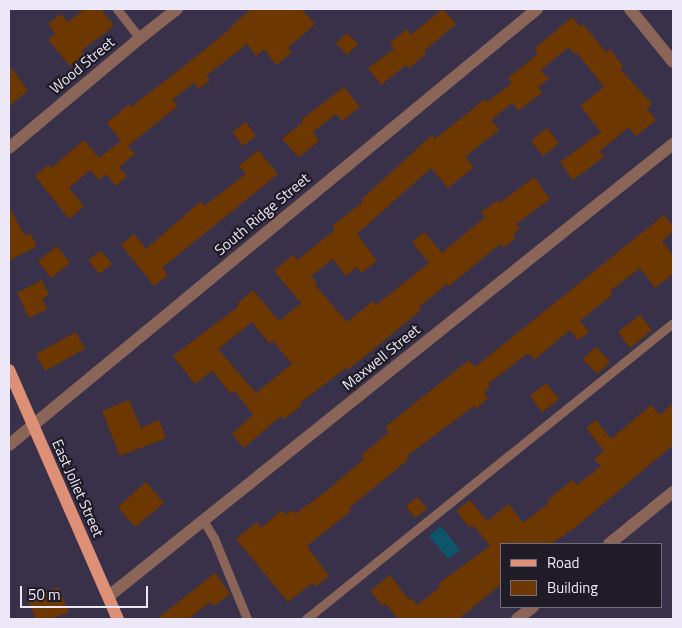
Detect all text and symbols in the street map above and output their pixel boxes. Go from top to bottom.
street label: Wood Street [46,33,118,97]
street label: South Ridge Street [211,169,313,259]
street label: Maxwell Street [339,320,423,394]
street label: East Joliet Street [48,436,108,540]
legend [500,543,662,608]
text: Road [547,551,579,574]
scale bar [22,576,150,608]
text: Building [547,576,598,599]
text: 50 m [28,583,61,606]

